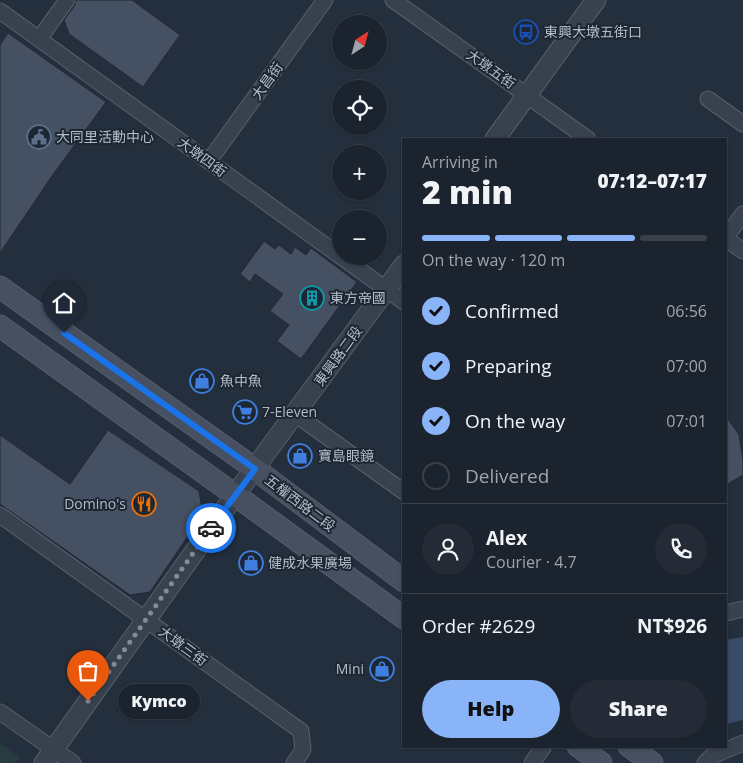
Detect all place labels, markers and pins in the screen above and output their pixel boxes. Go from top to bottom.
bus stop icon: 東興大墩五街口 [513,19,539,45]
place label: 東興大墩五街口 [544,22,642,41]
public building icon: 大同里活動中心 [26,124,52,150]
place label: 大同里活動中心 [56,127,154,146]
pin [43,282,85,333]
building icon: 東方帝國 [299,285,325,311]
place label: 東方帝國 [330,288,386,307]
shop icon: 魚中魚 [189,368,215,394]
place label: 魚中魚 [220,371,262,390]
supermarket icon: 7-Eleven [232,399,258,425]
place label: 7-Eleven [262,402,317,421]
shop icon: 寶島眼鏡 [287,443,313,469]
place label: 寶島眼鏡 [318,446,374,465]
restaurant icon: Domino's [131,491,157,517]
place label: Domino's [64,494,126,513]
shop icon: 健成水果廣場 [238,550,264,576]
place label: 健成水果廣場 [268,553,352,572]
pin [67,650,109,701]
shop icon: Mini [369,656,395,682]
place label: Mini [336,659,364,678]
callout: Kymco [118,684,200,718]

